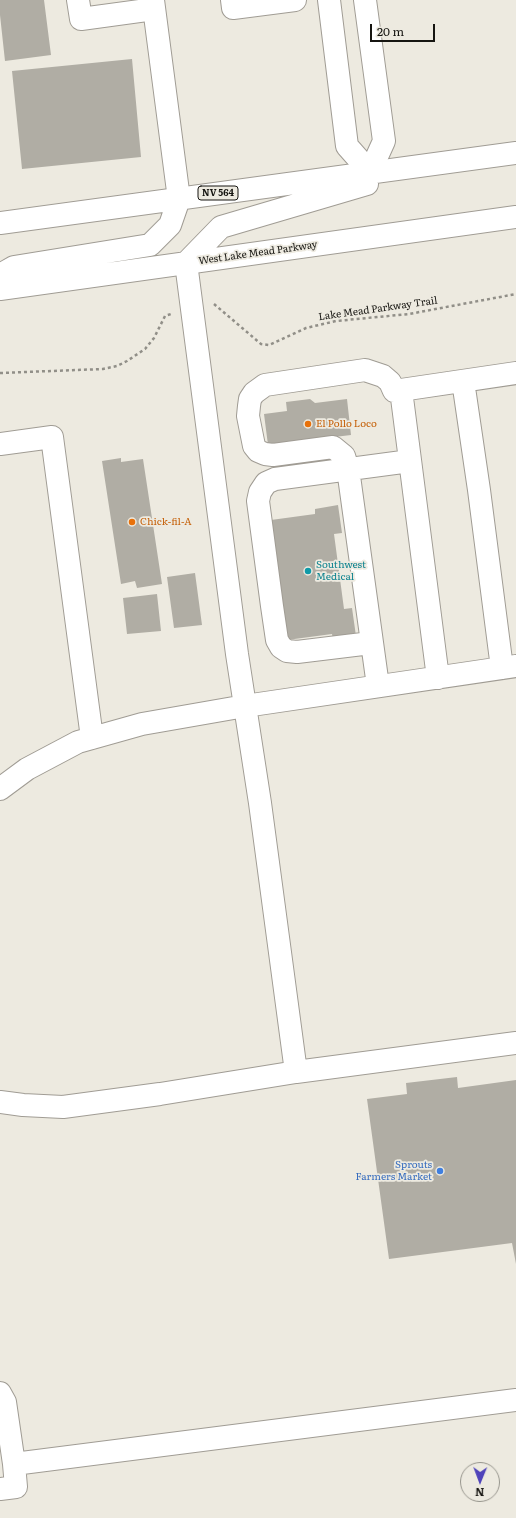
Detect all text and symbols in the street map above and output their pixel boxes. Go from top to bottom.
scale bar [372,16,437,42]
text: 20 m [377,22,404,40]
road number: NV 564 [198,186,238,200]
street label: West Lake Mead Parkway [198,239,318,267]
street label: Lake Mead Parkway Trail [318,295,438,323]
place label: El Pollo Loco [316,418,377,430]
marker: El Pollo Loco [303,419,313,429]
place label: Chick-fil-A [140,516,192,528]
marker: Chick-fil-A [127,517,137,527]
place label: Southwest Medical [316,559,366,582]
marker: Southwest Medical [303,566,313,576]
place label: Sprouts Farmers Market [356,1159,432,1182]
marker: Sprouts Farmers Market [435,1166,445,1176]
north arrow [460,1462,500,1502]
text: N [475,1485,485,1501]

